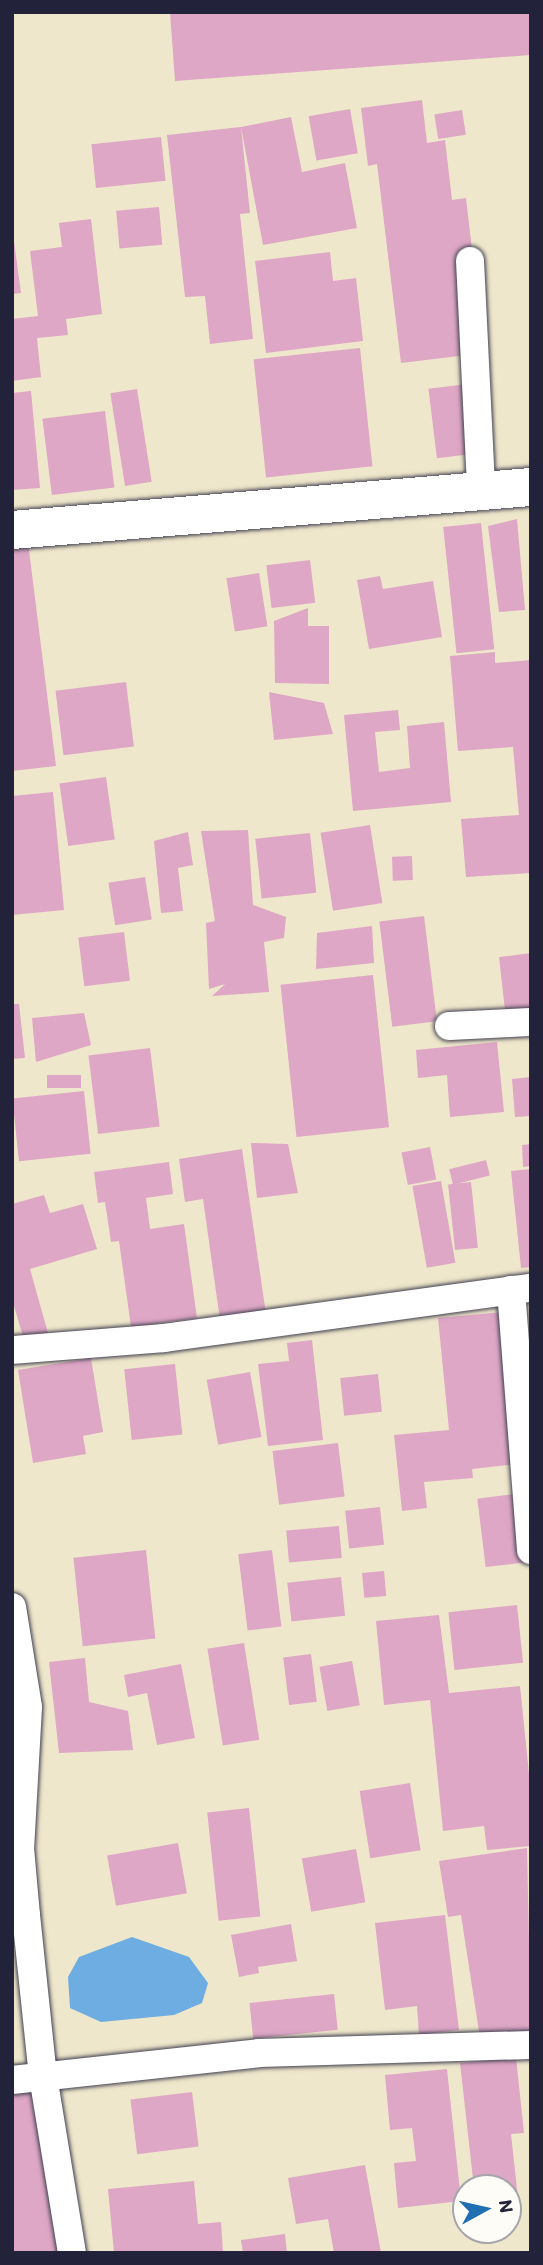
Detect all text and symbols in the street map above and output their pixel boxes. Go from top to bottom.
north arrow [452,2174,522,2244]
text: N [494,2198,519,2214]

